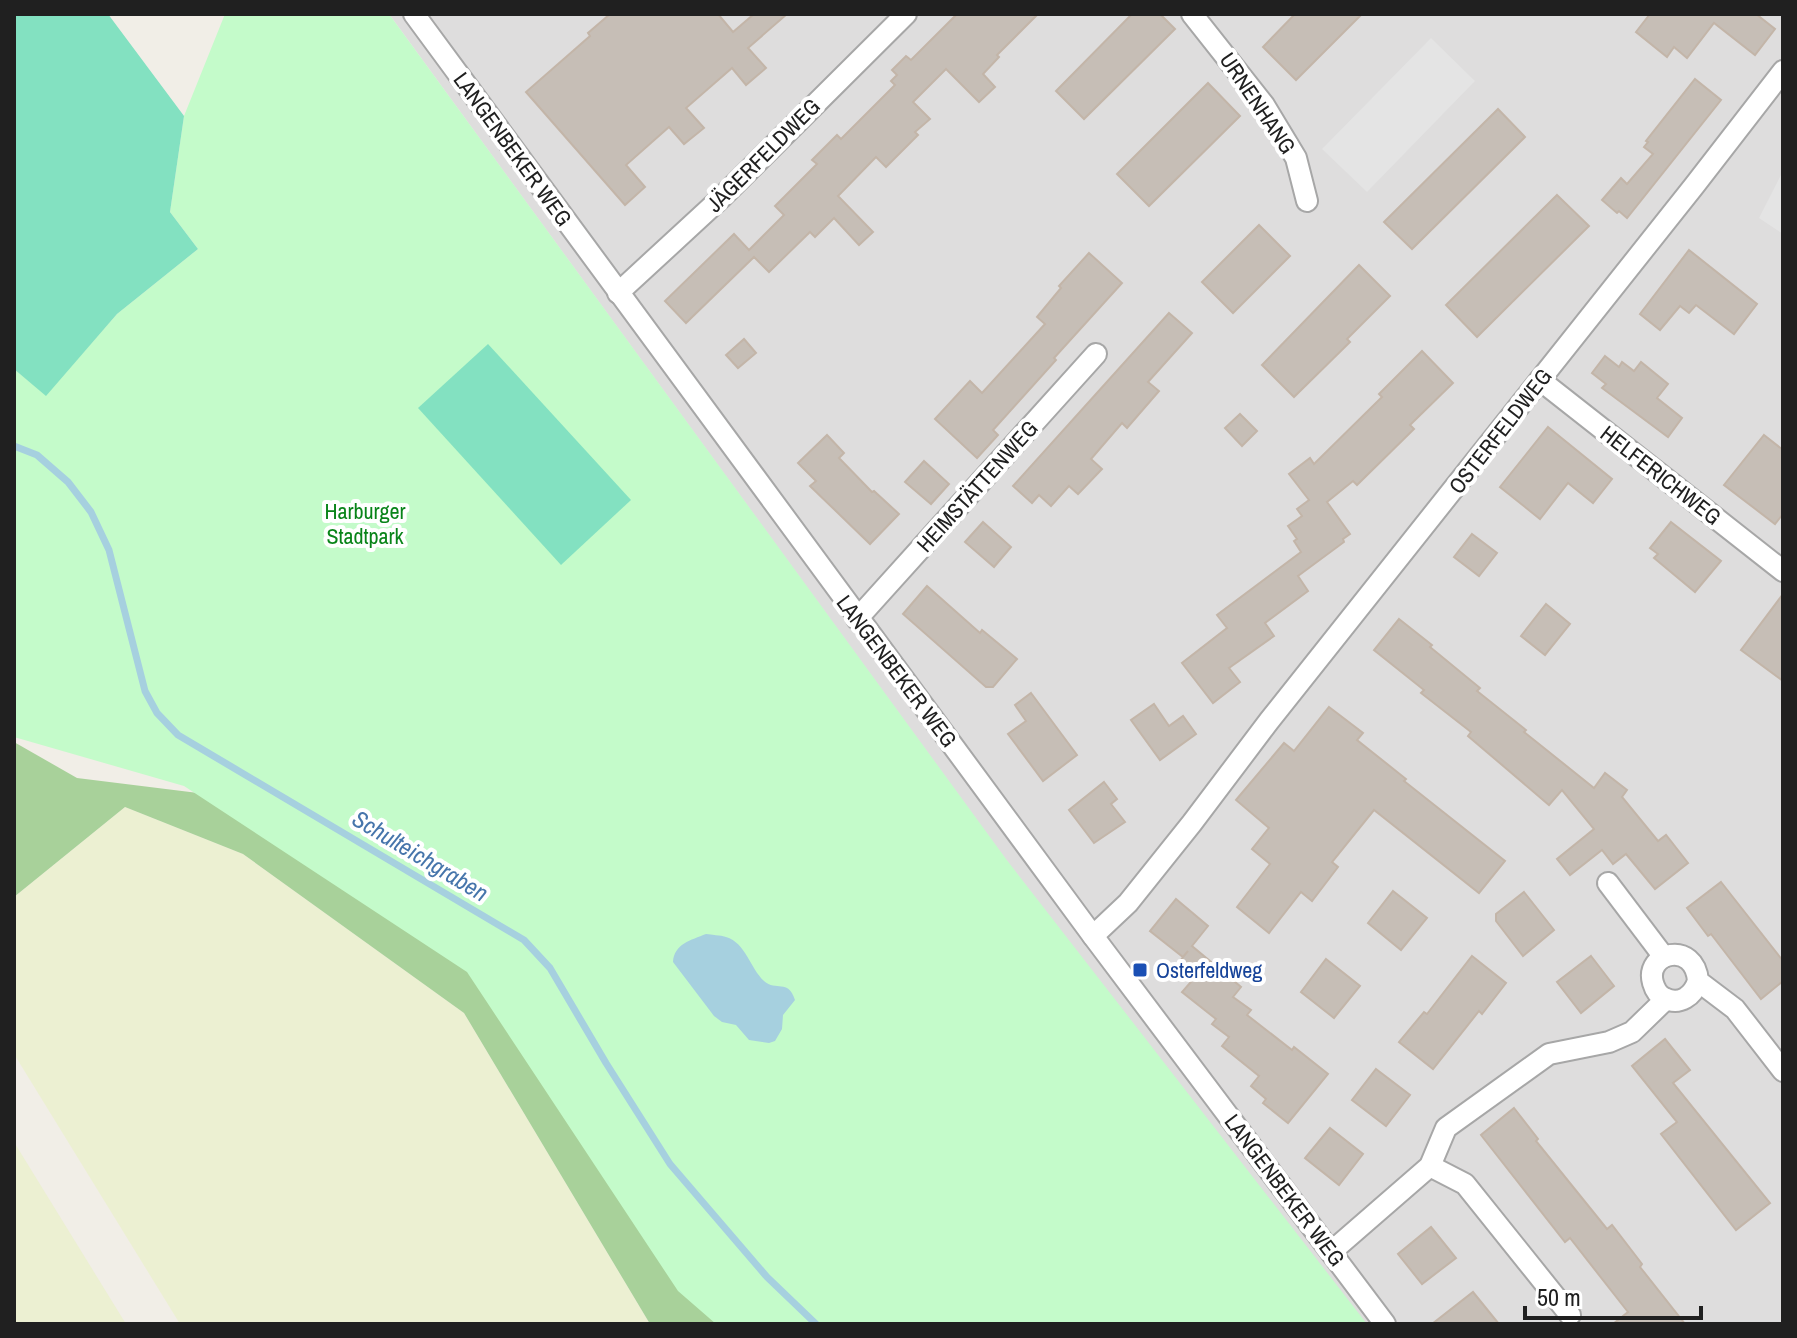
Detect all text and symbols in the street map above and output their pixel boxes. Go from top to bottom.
street label: URNENHANG [1213,46,1303,160]
street label: LANGENBEKER WEG [447,66,579,232]
street label: JÄGERFELDWEG [700,92,826,218]
street label: OSTERFELDWEG [1442,362,1558,500]
street label: HEIMSTÄTTENWEG [910,414,1044,558]
street label: HELFERICHWEG [1594,418,1728,532]
park label: Harburger Stadtpark [324,496,406,551]
street label: LANGENBEKER WEG [830,589,964,753]
water label: Schulteichgraben [347,802,494,908]
place label: Osterfeldweg [1156,955,1262,985]
marker: Osterfeldweg [1131,961,1149,979]
street label: LANGENBEKER WEG [1218,1108,1352,1272]
scale bar [1525,1270,1701,1320]
text: 50 m [1537,1281,1581,1313]

